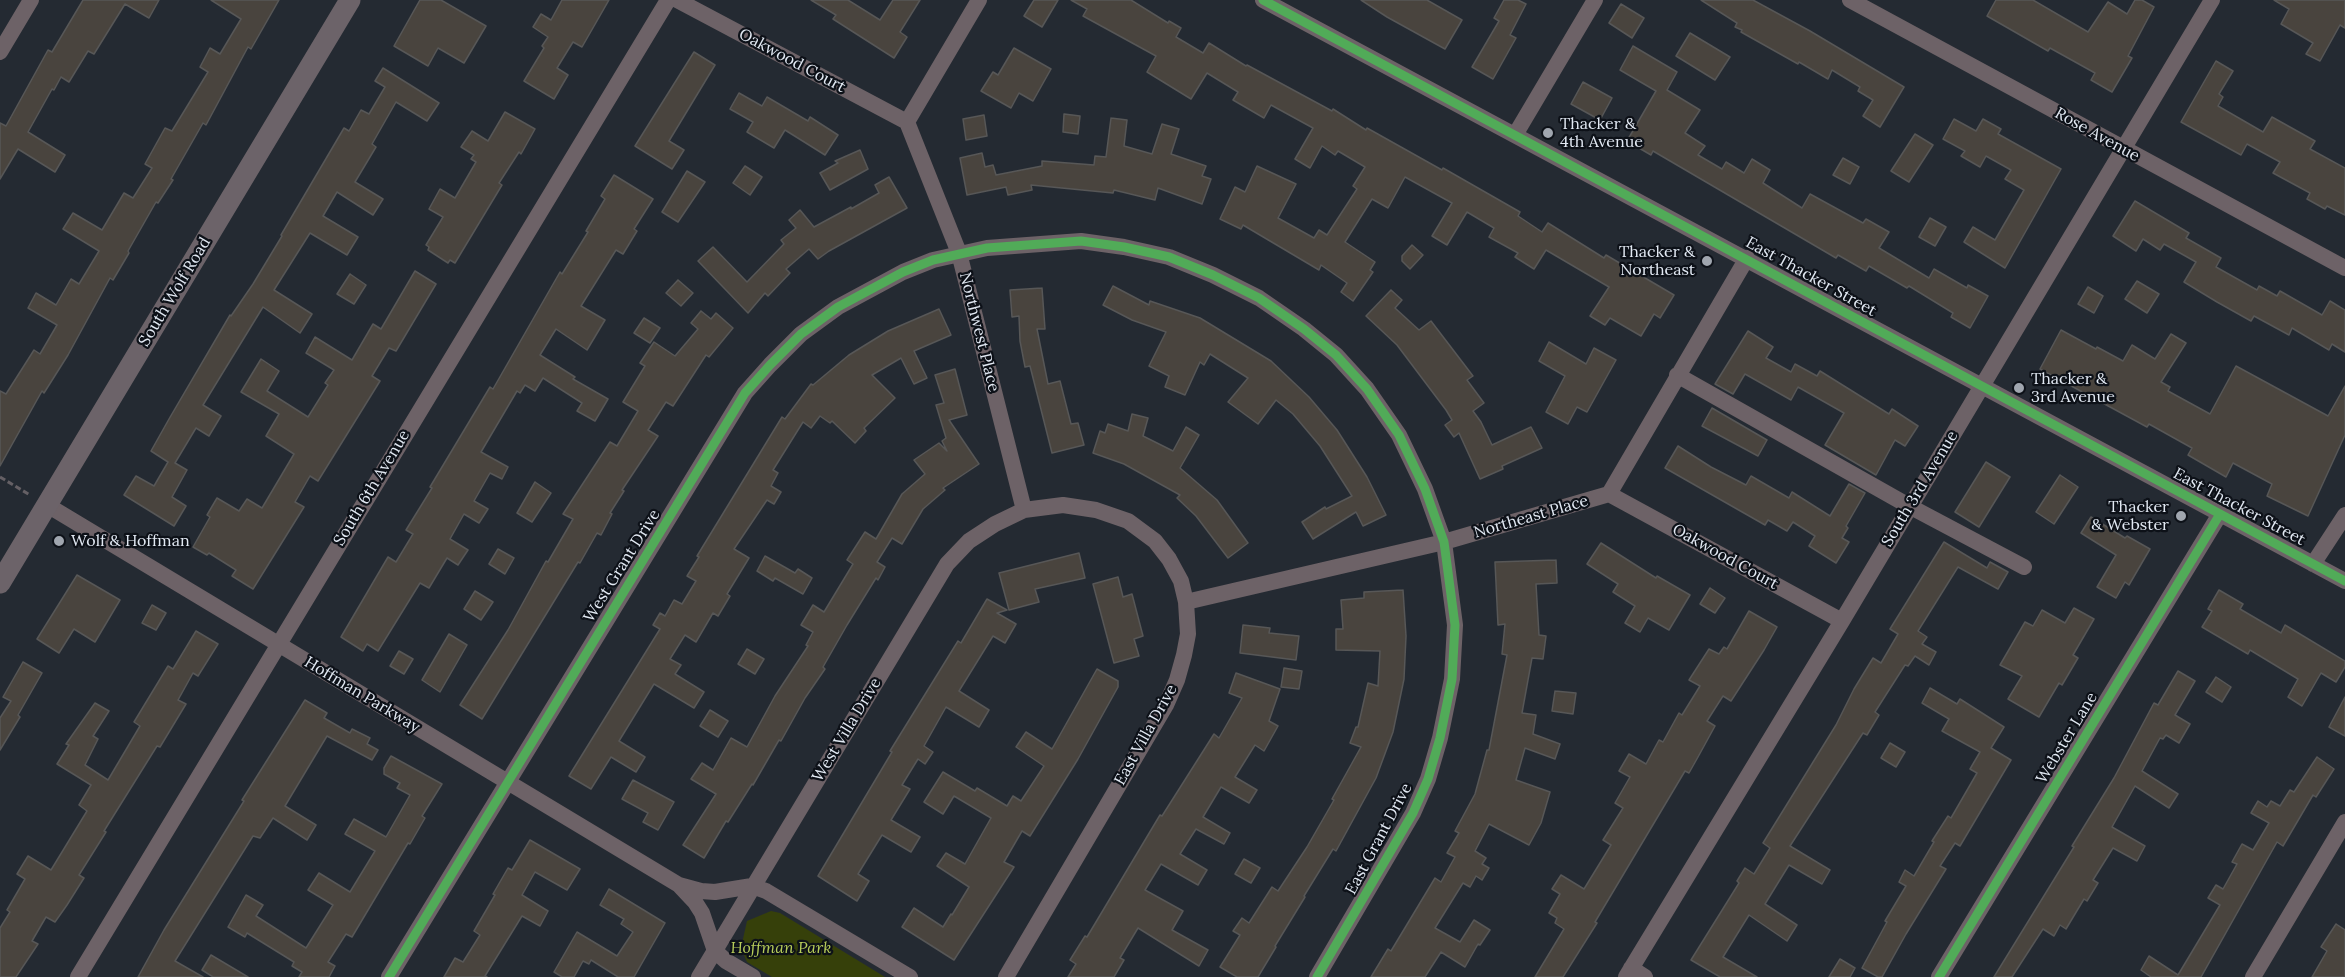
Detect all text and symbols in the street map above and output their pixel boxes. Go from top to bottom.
street label: Oakwood Court [735,25,849,97]
street label: Rose Avenue [2051,104,2143,166]
place label: Thacker & 4th Avenue [1560,114,1643,152]
marker: Thacker & 4th Avenue [1541,126,1555,140]
street label: East Thacker Street [1742,233,1880,321]
street label: South Wolf Road [135,234,215,350]
place label: Thacker & Northeast [1619,242,1695,280]
marker: Thacker & Northeast [1700,254,1714,268]
street label: Northwest Place [955,270,1003,394]
place label: Thacker & 3rd Avenue [2031,369,2115,407]
marker: Thacker & 3rd Avenue [2012,381,2026,395]
street label: South 6th Avenue [330,427,414,549]
street label: South 3rd Avenue [1878,428,1962,550]
street label: East Thacker Street [2170,464,2308,550]
street label: Northeast Place [1472,491,1590,543]
place label: Thacker & Webster [2091,497,2169,535]
street label: West Grant Drive [580,506,664,626]
marker: Thacker & Webster [2174,509,2188,523]
street label: Oakwood Court [1669,520,1781,594]
place label: Wolf & Hoffman [71,531,190,551]
marker: Wolf & Hoffman [52,534,66,548]
street label: Hoffman Parkway [301,653,423,737]
street label: West Villa Drive [808,675,886,785]
street label: East Villa Drive [1110,681,1182,789]
street label: Webster Lane [2032,689,2102,787]
street label: East Grant Drive [1342,780,1416,898]
park label: Hoffman Park [730,938,832,958]

